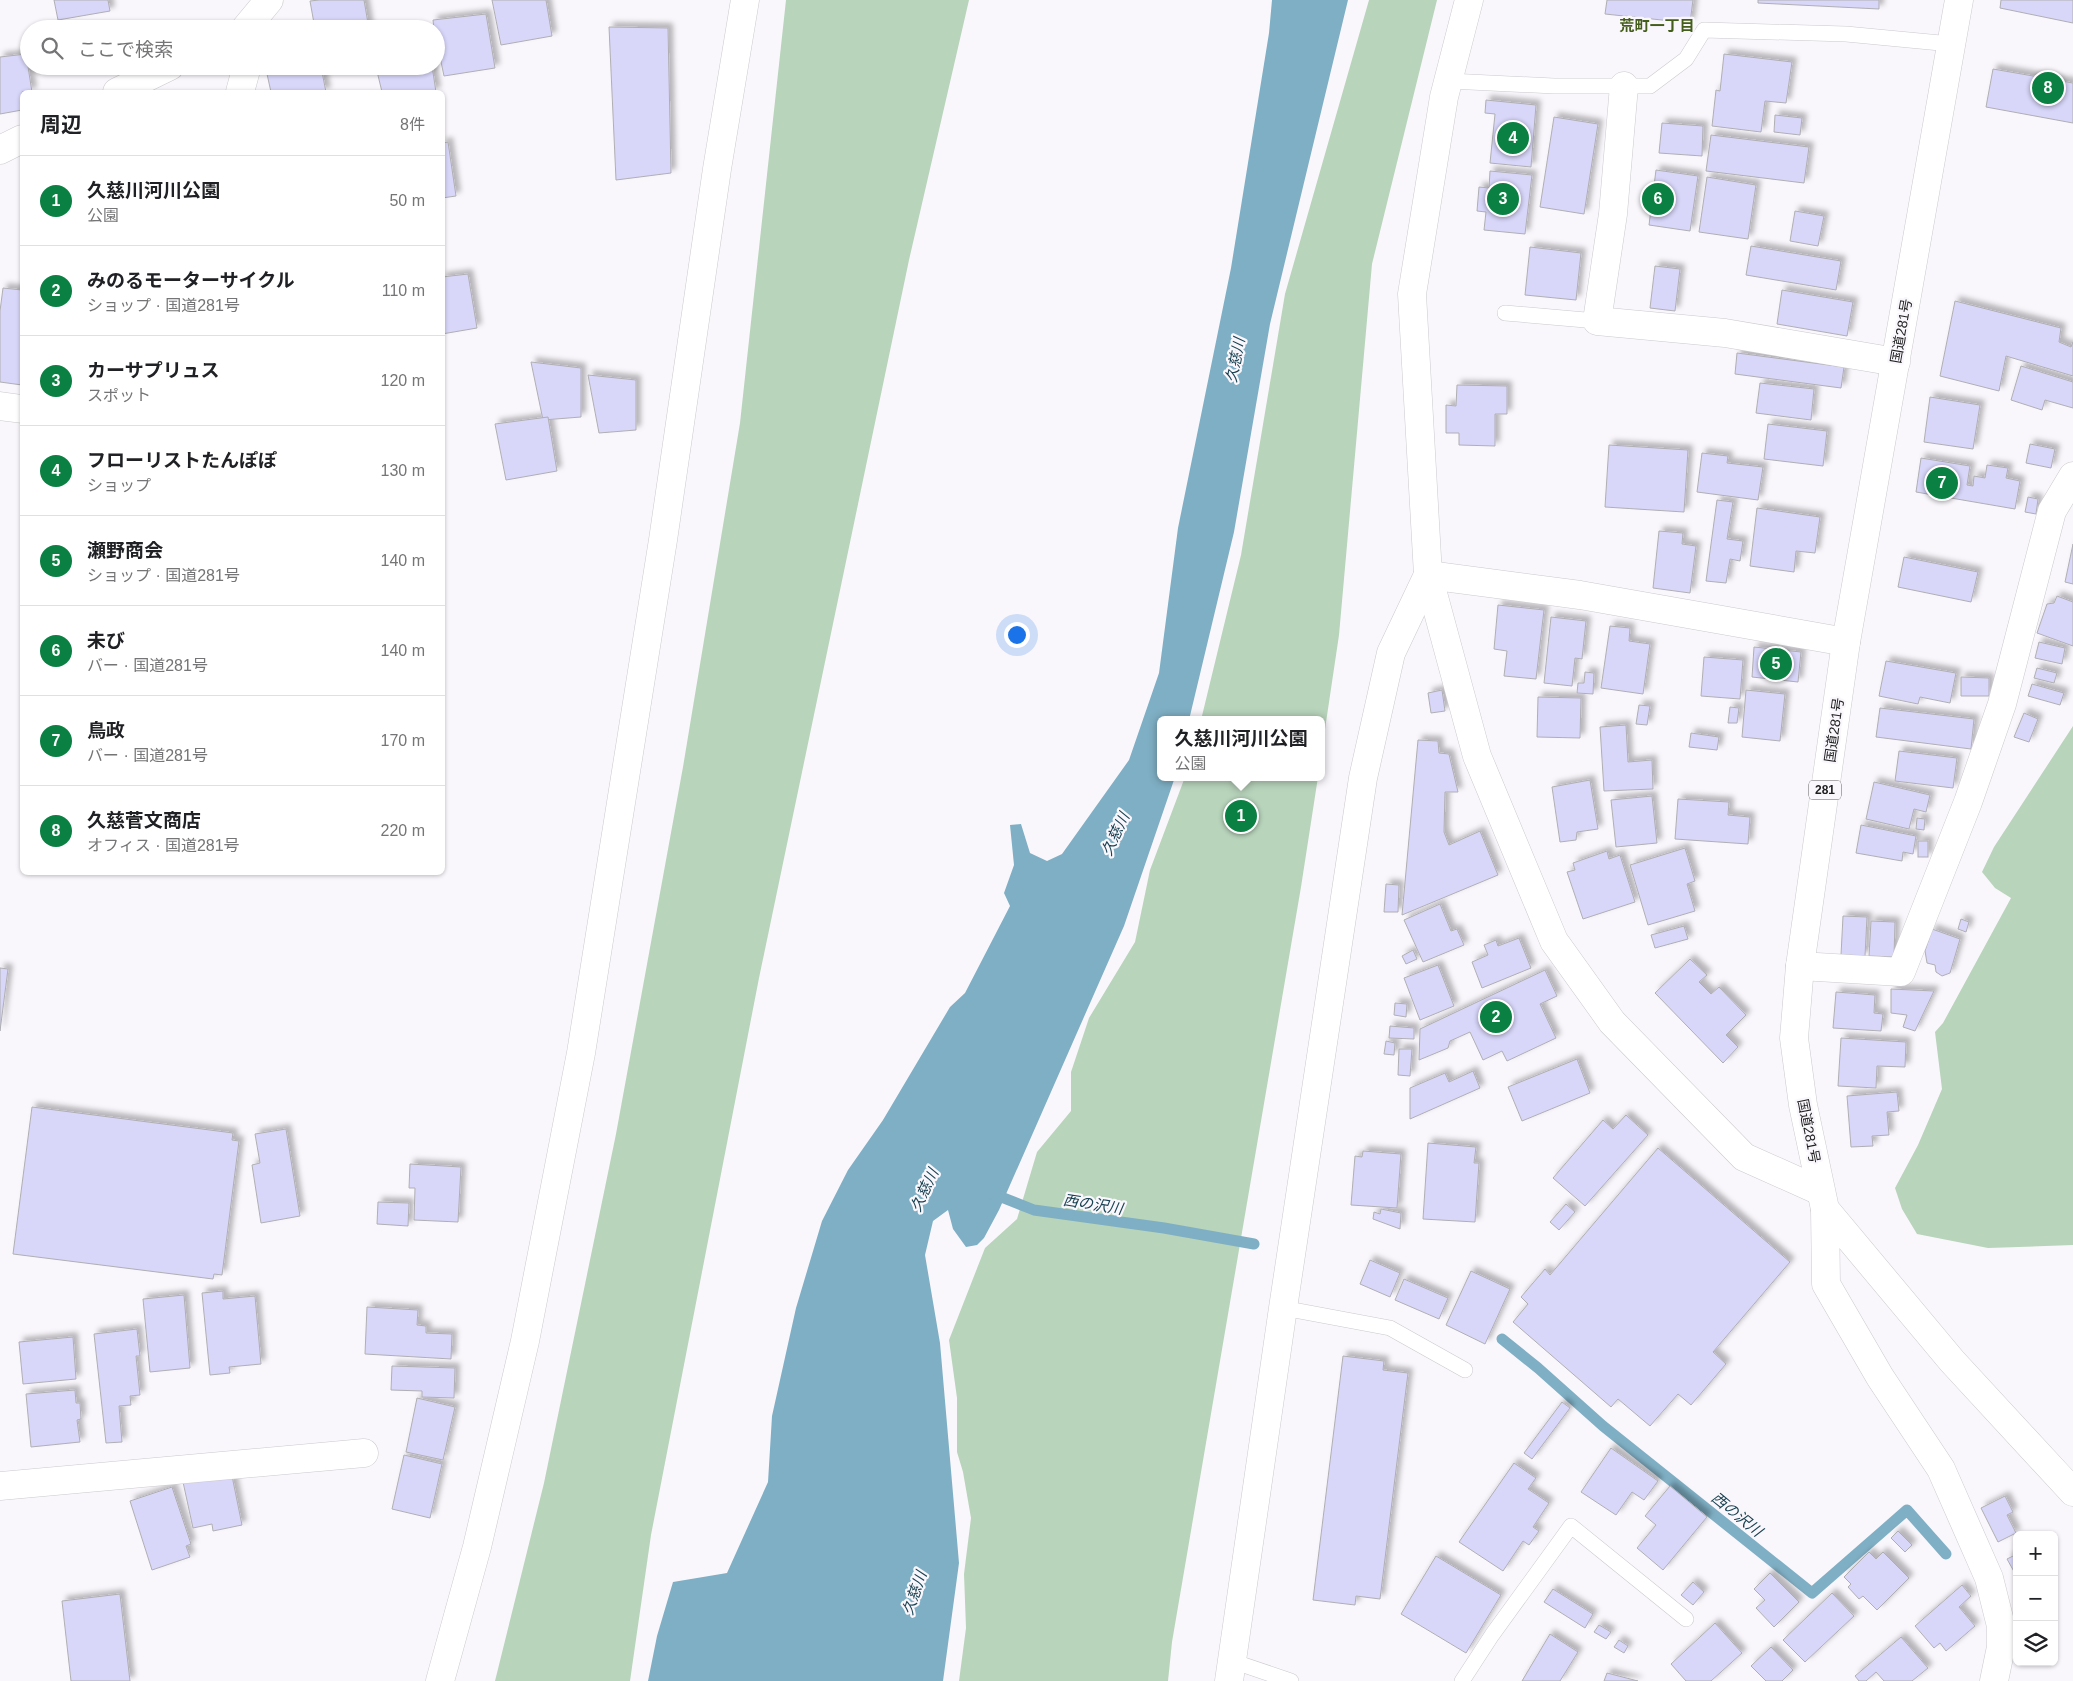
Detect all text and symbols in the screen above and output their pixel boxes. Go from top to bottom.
district label: 荒町一丁目 [1619,17,1695,34]
search box [20,20,445,75]
icon: search [38,34,66,62]
text: ここで検索 [78,39,173,60]
pin: 8 [2032,69,2064,107]
text: 周辺 [40,113,82,136]
text: 8件 [400,116,425,133]
pin: 4 [1497,119,1529,157]
text: 久慈川河川公園 [87,180,220,201]
pin: 3 [1487,180,1519,218]
pin: 6 [1642,180,1674,218]
text: 1 [52,192,60,209]
text: 50 m [389,192,425,209]
text: 公園 [87,207,119,224]
text: みのるモーターサイクル [87,270,295,291]
text: 2 [52,282,60,299]
text: 110 m [382,282,425,299]
text: ショップ · 国道281号 [87,297,240,314]
street label: 国道281号 [1887,297,1915,365]
water label: 久慈川 [1222,334,1248,384]
text: カーサプリュス [87,360,220,381]
text: 3 [52,372,60,389]
text: 120 m [381,372,425,389]
text: スポット [87,387,151,404]
text: フローリストたんぽぽ [87,450,277,471]
text: 4 [52,462,60,479]
text: 130 m [381,462,425,479]
pin: 7 [1926,464,1958,502]
text: ショップ [87,477,151,494]
text: 瀬野商会 [87,540,163,561]
text: 5 [52,552,60,569]
text: 140 m [381,552,425,569]
text: ショップ · 国道281号 [87,567,240,584]
your location [1004,622,1030,648]
text: 未び [87,630,125,651]
text: 6 [52,642,60,659]
text: 140 m [381,642,425,659]
pin: 5 [1760,645,1792,683]
text: バー · 国道281号 [87,657,208,674]
street label: 国道281号 [1822,697,1846,763]
popup [1157,716,1325,781]
text: 鳥政 [87,720,125,741]
text: 久慈川河川公園 [1174,728,1308,749]
text: 7 [52,732,60,749]
text: 170 m [381,732,425,749]
text: バー · 国道281号 [87,747,208,764]
text: 公園 [1174,755,1207,772]
road number: 281 [1809,780,1841,800]
pin: 1 [1225,797,1257,835]
water label: 久慈川 [1098,808,1133,858]
text: 久慈菅文商店 [87,810,201,831]
text: 8 [52,822,60,839]
text: 220 m [381,822,425,839]
text: オフィス · 国道281号 [87,837,240,854]
pin: 2 [1480,998,1512,1036]
street label: 国道281号 [1795,1097,1823,1165]
water label: 久慈川 [907,1164,942,1214]
water label: 西の沢川 [1062,1191,1126,1217]
water label: 西の沢川 [1708,1489,1767,1541]
map controls [2013,1531,2058,1666]
button: + [2013,1531,2058,1576]
water label: 久慈川 [899,1567,930,1617]
button: − [2013,1576,2058,1621]
button: layers [2013,1621,2058,1666]

